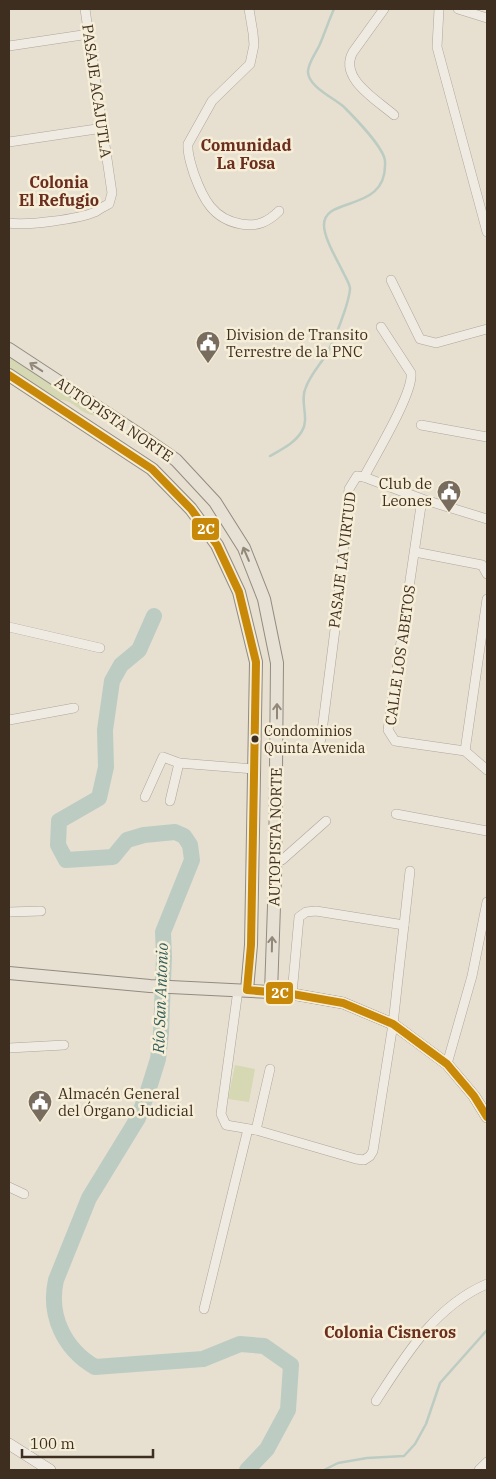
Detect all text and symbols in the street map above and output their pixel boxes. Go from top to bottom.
street label: PASAJE ACAJUTLA [78,23,116,160]
district label: Comunidad La Fosa [201,135,292,173]
district label: Colonia El Refugio [19,172,99,210]
place label: Division de Transito Terrestre de la PNC [226,325,368,361]
public building icon: Division de Transito Terrestre de la PNC [195,330,221,364]
one-way arrow [30,362,44,372]
street label: AUTOPISTA NORTE [51,372,177,466]
place label: Club de Leones [379,474,432,510]
public building icon: Club de Leones [436,479,462,513]
street label: PASAJE LA VIRTUD [324,491,360,629]
line badge: 2C [191,517,220,541]
text: 2C [197,520,215,538]
one-way arrow [240,547,250,562]
street label: CALLE LOS ABETOS [381,584,419,726]
one-way arrow [272,704,282,720]
place label: Condominios Quinta Avenida [264,722,366,757]
marker: Condominios Quinta Avenida [250,734,260,744]
street label: AUTOPISTA NORTE [264,767,286,907]
one-way arrow [267,936,277,952]
water label: Río San Antonio [148,942,172,1055]
line badge: 2C [265,981,294,1005]
text: 2C [271,984,289,1002]
place label: Almacén General del Órgano Judicial [58,1084,193,1120]
public building icon: Almacén General del Órgano Judicial [27,1089,53,1123]
district label: Colonia Cisneros [324,1322,456,1342]
scale bar [22,1426,154,1458]
text: 100 m [30,1434,75,1453]

